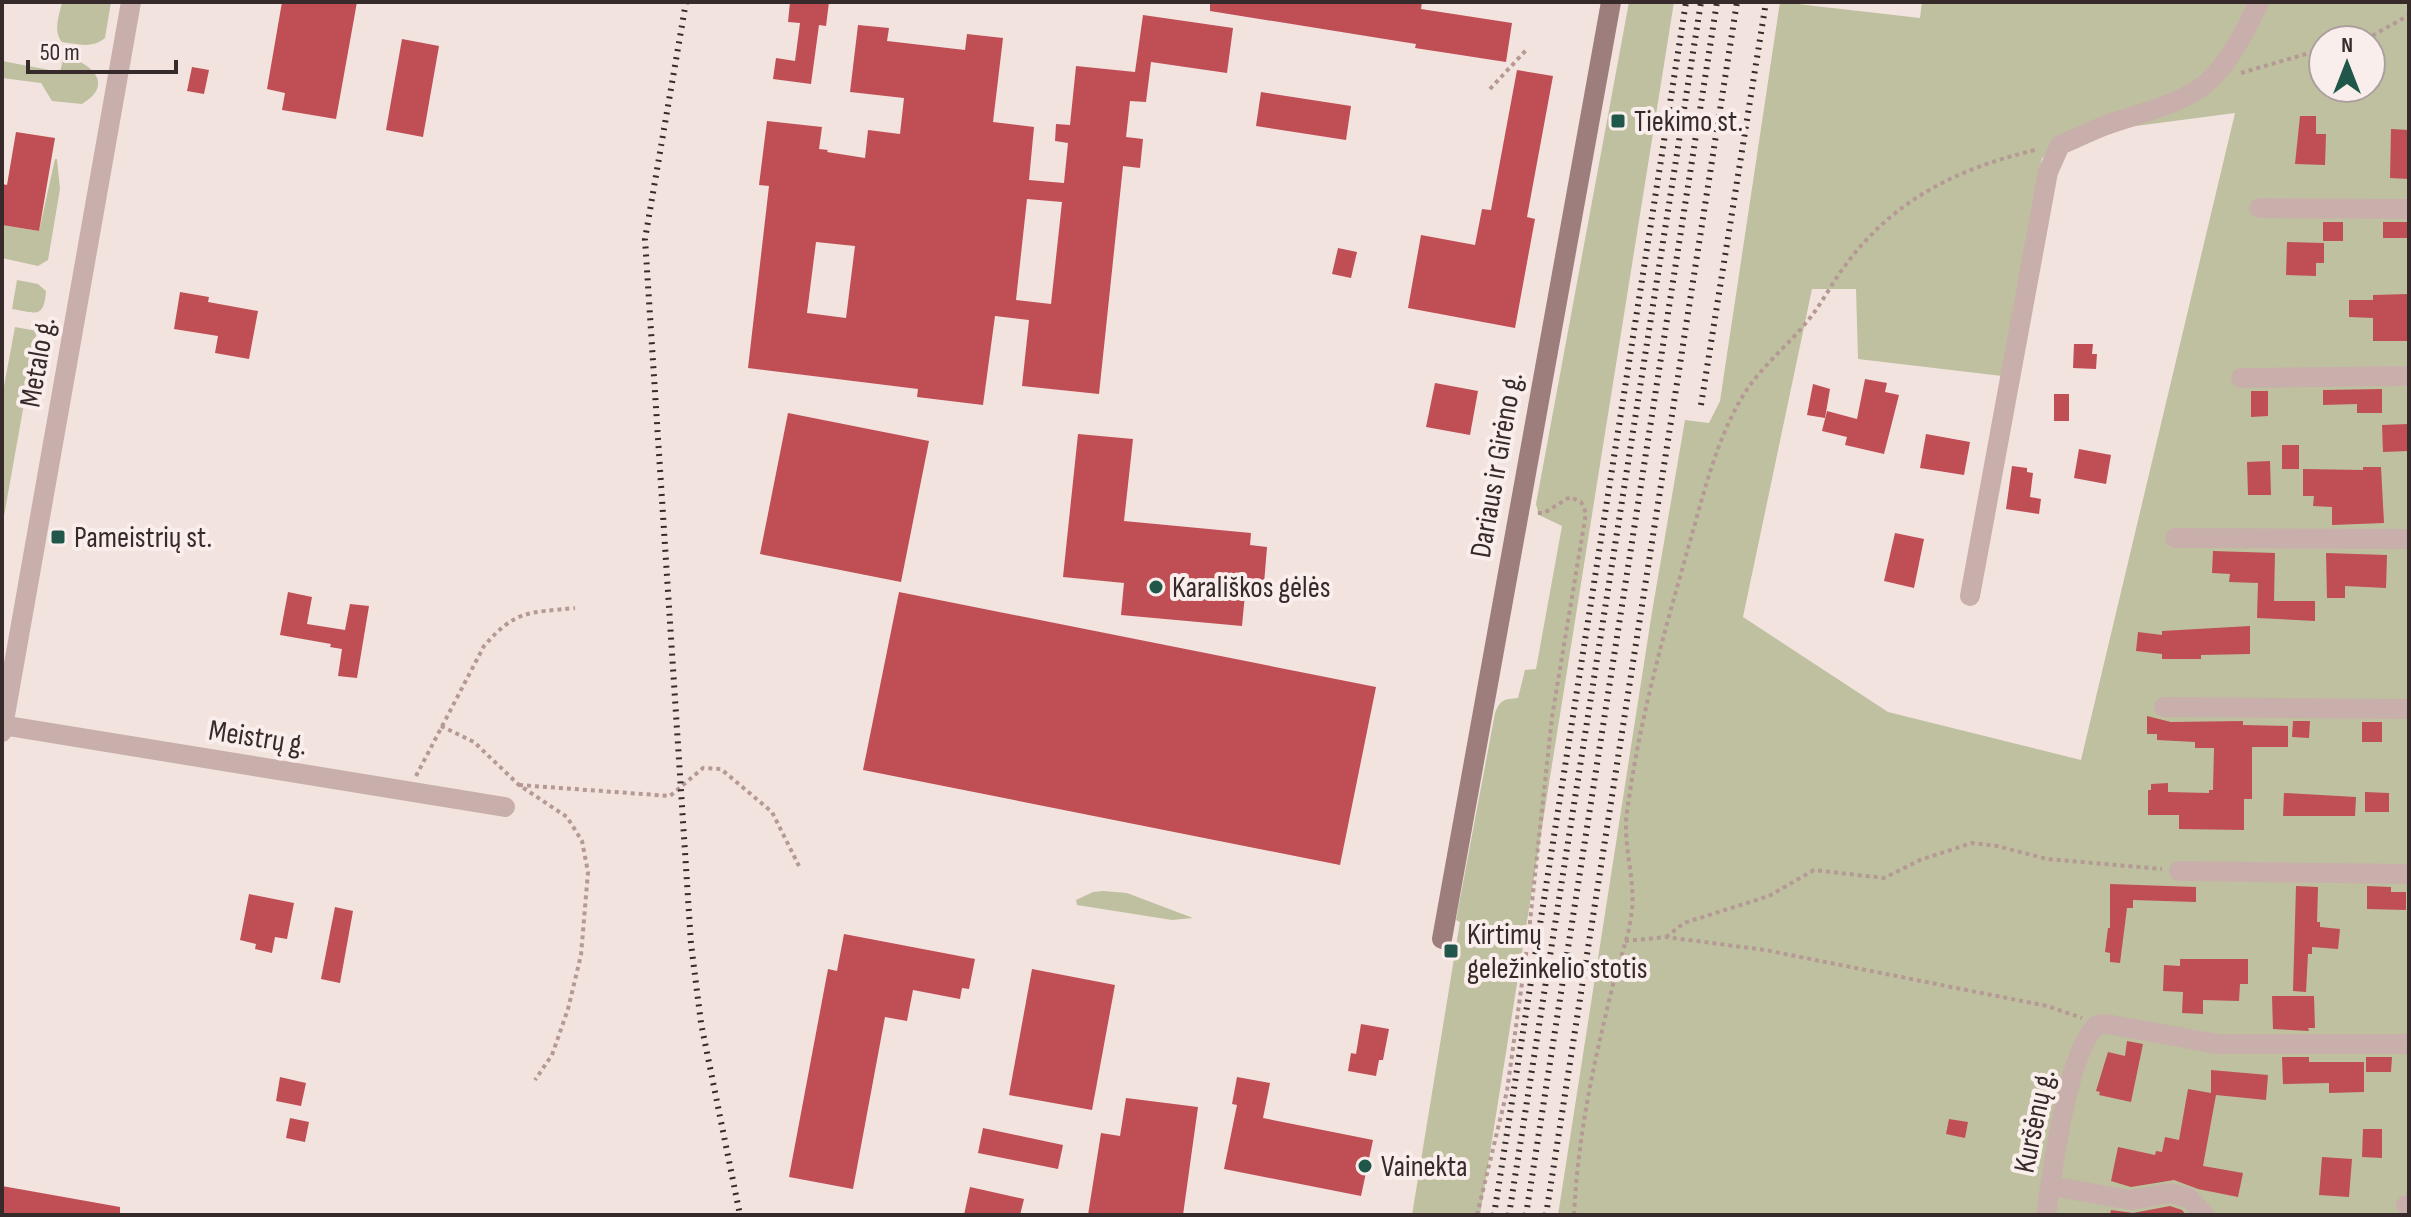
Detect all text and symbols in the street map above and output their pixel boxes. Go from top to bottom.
scale bar [28,24,176,74]
north arrow [2307,24,2387,104]
text: N [2341,32,2353,59]
text: 50 m [40,38,80,67]
place label: Tiekimo st. [1634,104,1743,140]
marker: Tiekimo st. [1609,112,1627,130]
street label: Metalo g. [12,314,64,410]
street label: Dariaus ir Girėno g. [1463,370,1531,561]
place label: Pameistrių st. [74,520,212,556]
marker: Pameistrių st. [49,528,67,546]
place label: Karališkos gėlės [1172,570,1331,606]
marker: Karališkos gėlės [1147,578,1165,596]
street label: Meistrų g. [206,712,310,764]
place label: Kirtimų geležinkelio stotis [1467,917,1647,987]
marker: Kirtimų geležinkelio stotis [1442,942,1460,960]
street label: Kuršėnų g. [2007,1066,2063,1176]
place label: Vainekta [1381,1149,1468,1185]
marker: Vainekta [1356,1157,1374,1175]

